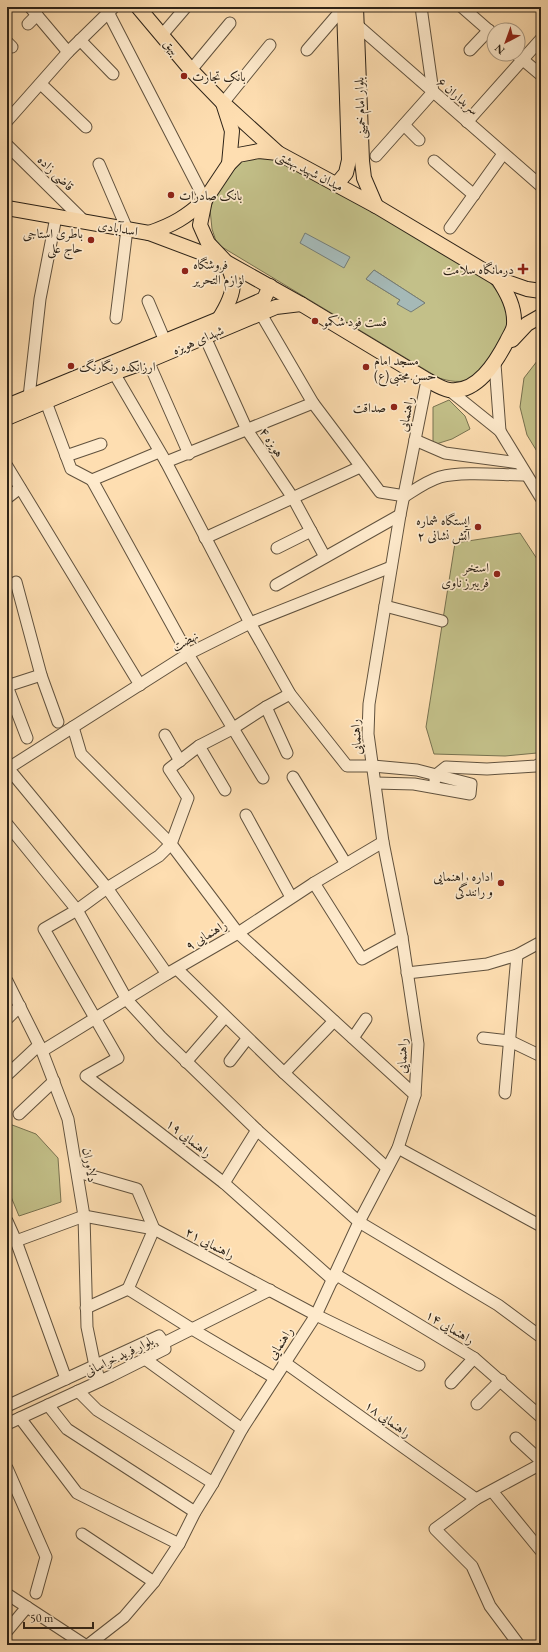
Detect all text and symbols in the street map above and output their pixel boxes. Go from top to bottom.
north arrow [486,22,526,62]
street label: بیهق [160,35,184,59]
text: N [491,41,507,58]
place label: بانک تجارت [192,68,246,85]
marker: بانک تجارت [179,71,189,81]
street label: سربداران ۶ [434,73,482,119]
street label: بلوار امام خمینی [350,77,373,139]
street label: میدان شهید بهشتی [273,147,347,196]
street label: قاضی زاده [33,151,78,195]
place label: بانک صادرات [179,187,242,204]
marker: بانک صادرات [166,190,176,200]
street label: اسدآبادی [97,216,140,240]
place label: باطری استاجی حاج علی [23,225,83,260]
marker: باطری استاجی حاج علی [86,235,96,245]
place label: فروشگاه لوازم التحریر [191,256,244,291]
place label: درمانگاه سلامت [443,261,514,278]
marker: درمانگاه سلامت [517,263,529,275]
marker: فروشگاه لوازم التحریر [180,266,190,276]
place label: فست فود شکمو [321,313,387,330]
marker: فست فود شکمو [310,316,320,326]
street label: شهدای هویزه [170,322,226,358]
place label: مسجد امام حسن مجتبی(ع) [374,352,436,387]
place label: ارزانکده رنگارنگ [79,358,156,375]
marker: ارزانکده رنگارنگ [66,361,76,371]
marker: مسجد امام حسن مجتبی(ع) [361,362,371,372]
street label: راهنمایی [394,395,418,433]
place label: صداقت [353,399,386,416]
marker: صداقت [389,402,399,412]
street label: هویزه ۴ [256,424,288,460]
place label: ایستگاه شماره ۲ آتش نشانی [416,512,471,545]
marker: ایستگاه شماره ۲ آتش نشانی [473,522,483,532]
place label: استخر فریبرز ناوی [441,559,489,591]
marker: استخر فریبرز ناوی [492,569,502,579]
street label: نهضت [169,627,201,655]
street label: راهنمایی [346,719,366,755]
place label: اداره راهنمایی و رانندگی [433,868,493,900]
marker: اداره راهنمایی و رانندگی [496,878,506,888]
street label: راهنمایی ۹ [182,916,230,954]
street label: راهنمایی [393,1038,411,1074]
street label: راهنمایی ۱۹ [163,1115,215,1161]
street label: دلاوران [79,1146,101,1184]
street label: راهنمایی ۲۱ [182,1223,238,1263]
street label: راهنمایی ۱۴ [423,1306,477,1348]
street label: راهنمایی [263,1323,297,1363]
street label: بلوار فرید خراسانی [82,1332,156,1380]
street label: راهنمایی ۱۸ [361,1396,415,1442]
scale bar [24,1604,93,1630]
text: 50 m [30,1610,54,1626]

